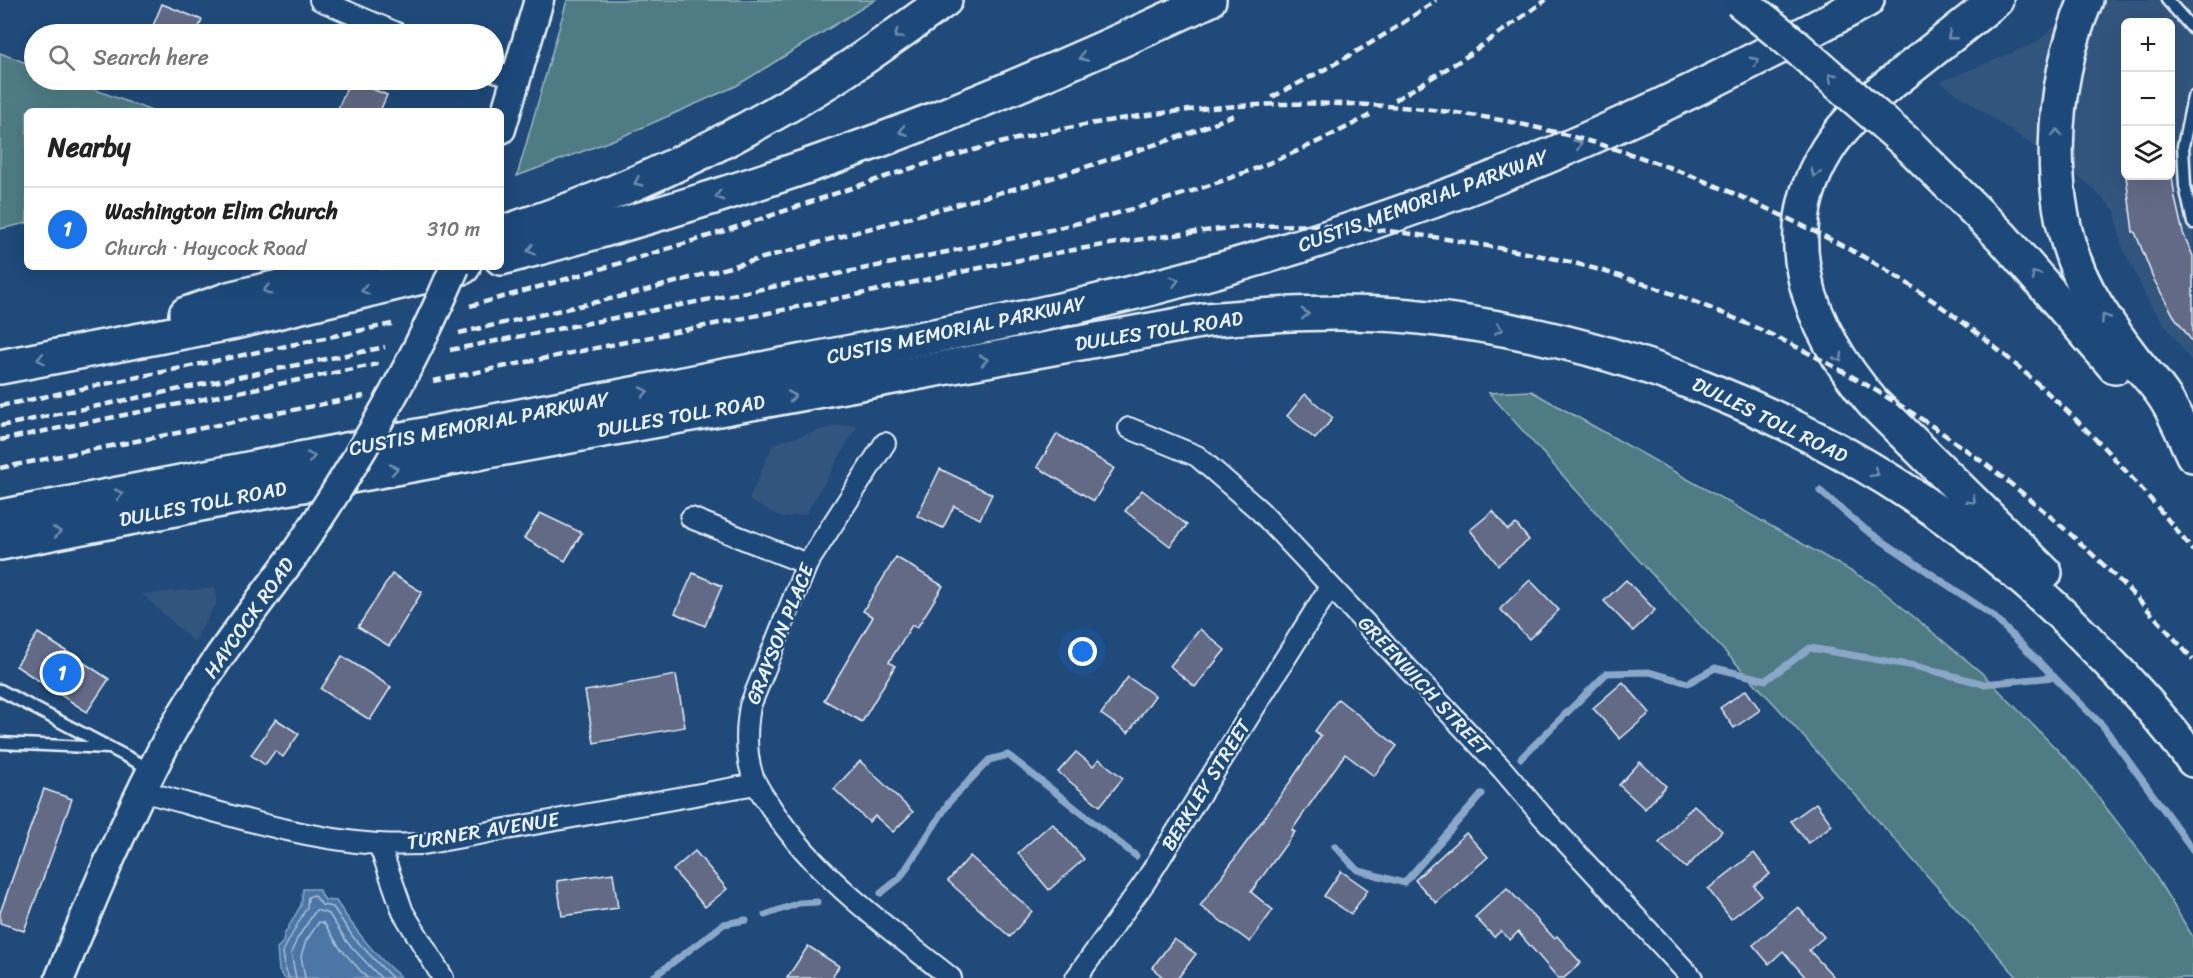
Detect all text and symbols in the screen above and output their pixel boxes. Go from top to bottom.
map controls [2121,18,2175,180]
button: + [2121,18,2175,72]
search box [24,24,504,90]
one-way arrow [894,27,905,38]
one-way arrow [1946,29,1957,40]
text: Search here [93,38,209,77]
icon: search [45,41,78,74]
one-way arrow [1078,50,1089,62]
one-way arrow [1748,57,1759,68]
button: − [2121,72,2175,126]
one-way arrow [1828,73,1839,84]
text: Nearby [48,124,130,170]
one-way arrow [898,124,909,137]
button: layers [2121,126,2175,180]
one-way arrow [2051,128,2063,137]
street label: CUSTIS MEMORIAL PARKWAY [1293,139,1555,263]
one-way arrow [1572,139,1583,151]
one-way arrow [1810,167,1822,178]
one-way arrow [633,175,644,187]
one-way arrow [714,189,725,201]
text: Washington Elim Church [105,192,338,231]
text: 1 [63,212,72,247]
text: 310 m [427,212,480,247]
text: Church · Haycock Road [105,231,306,266]
one-way arrow [527,242,537,255]
one-way arrow [2031,271,2042,281]
one-way arrow [1170,275,1180,288]
one-way arrow [262,283,272,296]
one-way arrow [361,283,371,296]
street label: CUSTIS MEMORIAL PARKWAY [823,285,1091,375]
street label: DULLES TOLL ROAD [1072,300,1246,362]
one-way arrow [1301,307,1310,320]
one-way arrow [2100,314,2112,324]
one-way arrow [1494,321,1504,334]
one-way arrow [37,351,47,364]
one-way arrow [1832,352,1844,362]
one-way arrow [978,354,988,367]
street label: DULLES TOLL ROAD [1686,367,1854,473]
street label: CUSTIS MEMORIAL PARKWAY [346,381,614,466]
street label: DULLES TOLL ROAD [594,384,768,448]
one-way arrow [639,386,649,399]
one-way arrow [787,390,797,402]
one-way arrow [305,451,315,464]
one-way arrow [388,463,398,476]
one-way arrow [1869,466,1879,477]
street label: DULLES TOLL ROAD [116,471,290,537]
one-way arrow [114,488,124,501]
one-way arrow [1965,492,1976,503]
one-way arrow [52,526,62,539]
street label: HAYCOCK ROAD [194,550,304,686]
street label: GRAYSON PLACE [736,556,825,710]
street label: GREENWICH STREET [1349,607,1500,766]
your location [1068,637,1097,666]
pin: 1 [42,650,82,696]
street label: BERKLEY STREET [1152,711,1261,858]
street label: TURNER AVENUE [405,801,563,860]

